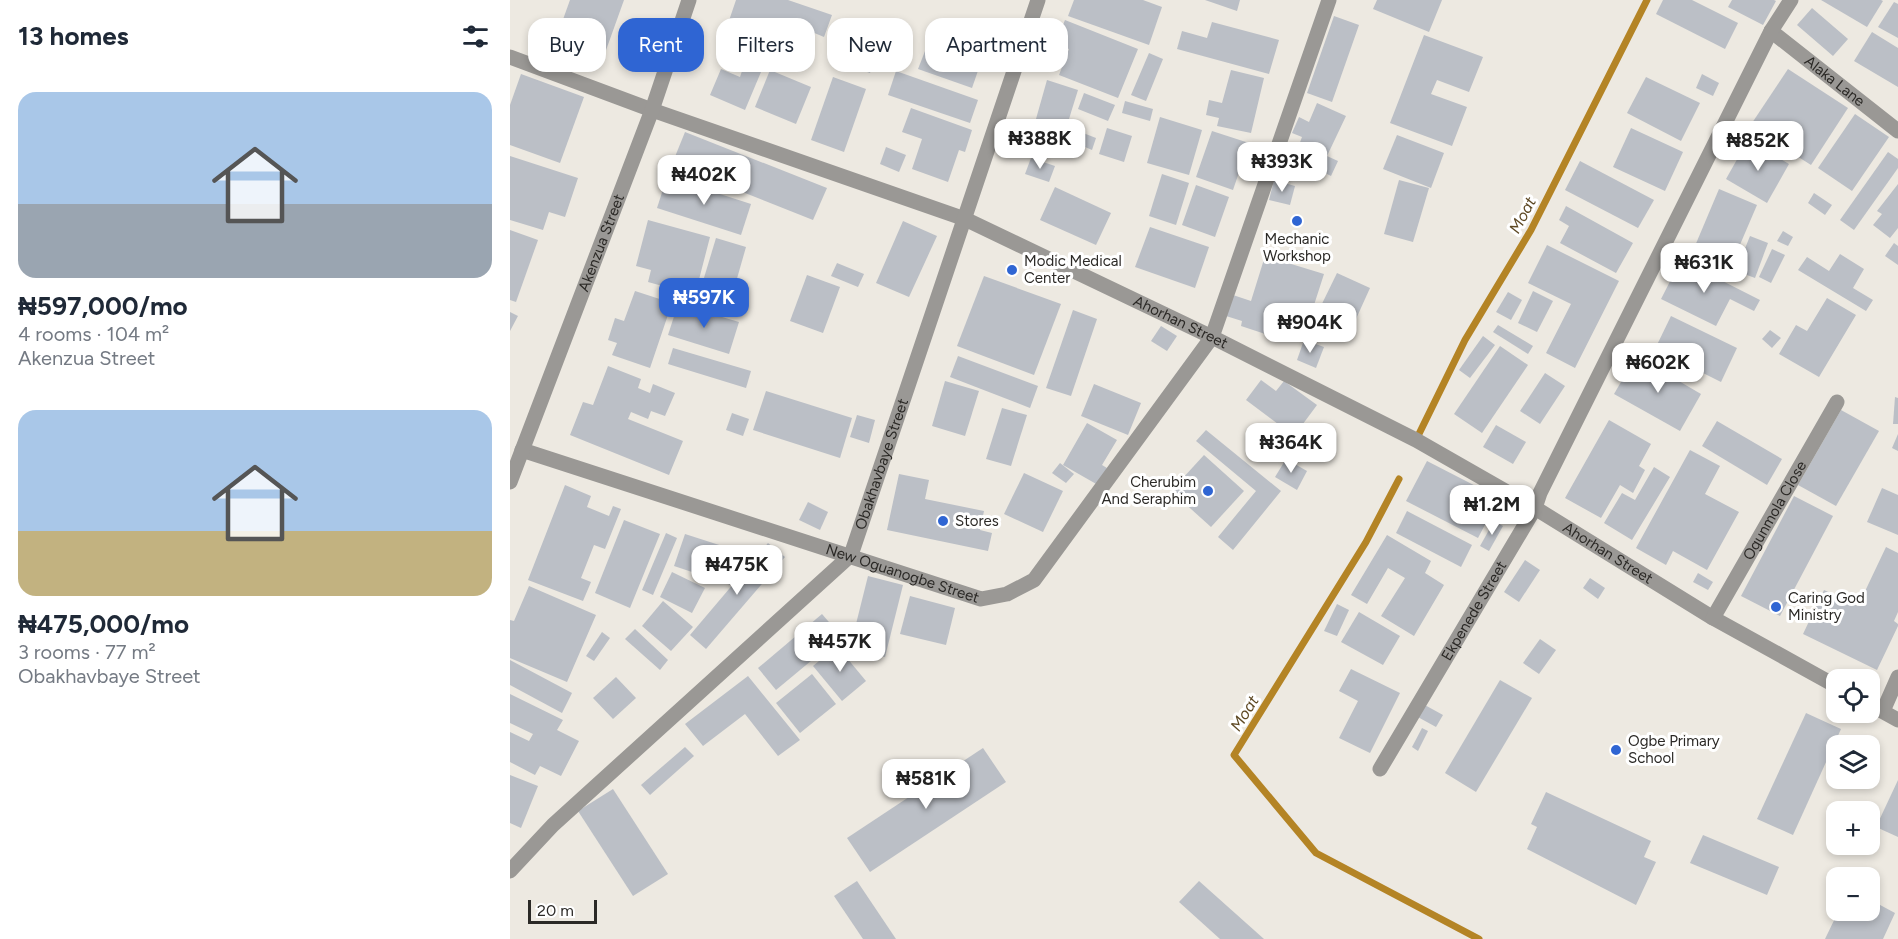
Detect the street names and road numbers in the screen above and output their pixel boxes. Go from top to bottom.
street label: Alaka Lane [1801,52,1868,110]
street label: Akenzua Street [575,191,628,294]
street label: Ahorhan Street [1131,292,1231,353]
street label: Obakhavbaye Street [851,396,912,532]
street label: Ogunmola Close [1739,458,1810,563]
street label: Ahorhan Street [1560,518,1656,588]
street label: New Oguanogbe Street [823,540,982,607]
street label: Ekpenede Street [1437,558,1511,664]

